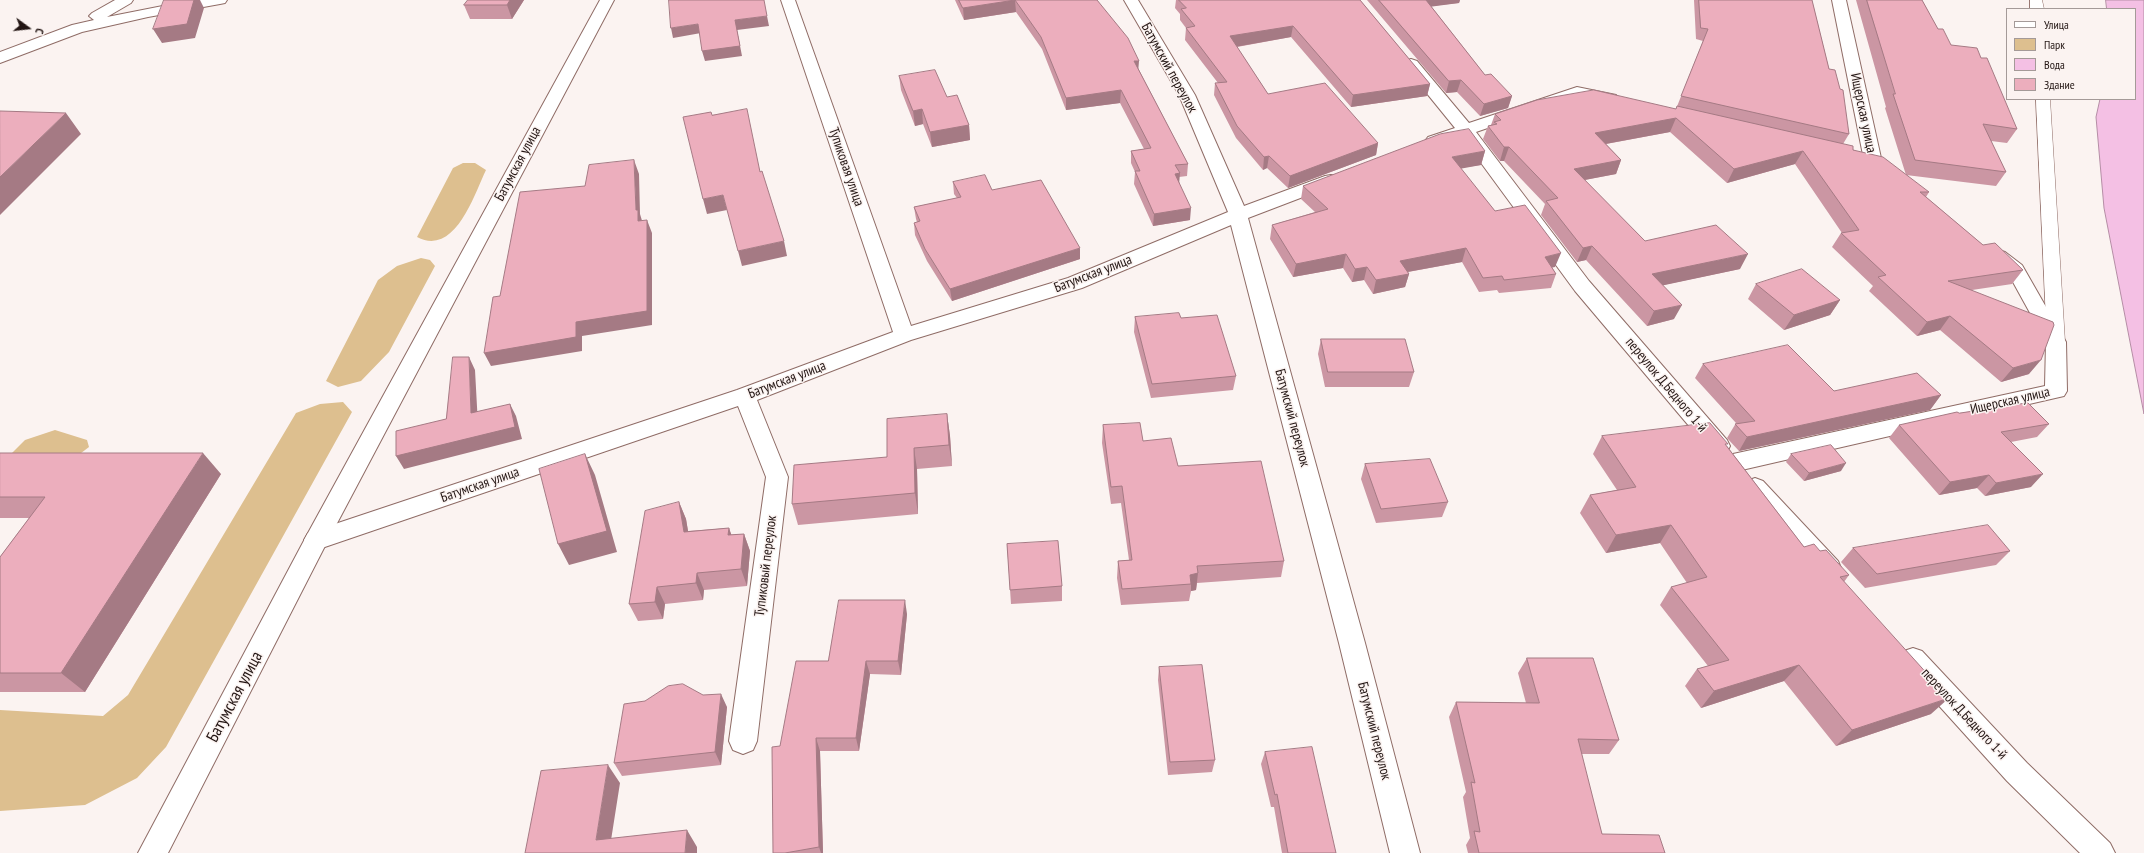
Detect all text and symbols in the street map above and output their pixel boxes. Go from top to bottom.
north arrow [8,8,48,48]
legend [2006,8,2136,100]
text: Улица [2044,17,2069,32]
street label: Батумский переулок [1137,20,1201,116]
text: С [32,27,47,35]
text: Парк [2044,37,2065,52]
text: Вода [2044,57,2065,72]
street label: Ищерская улица [1846,72,1880,154]
text: Здание [2044,77,2075,92]
street label: Батумская улица [491,124,545,204]
street label: Тупиковая улица [825,126,867,208]
street label: Батумская улица [1052,251,1134,297]
street label: переулок Д.Бедного 1-й [1622,334,1710,436]
street label: Батумская улица [746,357,828,403]
street label: Батумский переулок [1271,367,1313,469]
street label: Ищерская улица [1969,384,2051,418]
street label: Батумская улица [439,464,521,506]
street label: Тупиковый переулок [751,515,781,617]
street label: Батумская улица [203,648,267,746]
street label: переулок Д.Бедного 1-й [1918,665,2010,763]
street label: Батумский переулок [1354,680,1394,782]

